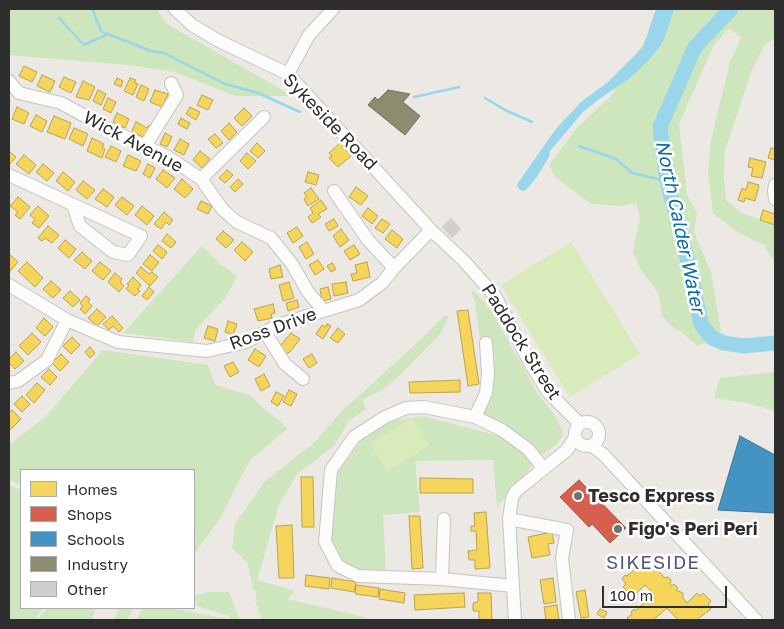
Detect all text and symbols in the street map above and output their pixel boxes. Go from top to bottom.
street label: Sykeside Road [278,69,382,175]
street label: Wick Avenue [79,107,187,177]
water label: North Calder Water [651,138,709,316]
street label: Paddock Street [477,280,565,404]
street label: Ross Drive [227,303,319,355]
legend [20,469,195,609]
text: Homes [67,480,117,498]
place label: Tesco Express [588,485,715,507]
marker: Tesco Express [572,490,584,502]
text: Shops [67,505,112,523]
place label: Figo's Peri Peri [628,518,758,540]
marker: Figo's Peri Peri [612,523,624,535]
text: Schools [67,530,125,548]
district label: SIKESIDE [605,552,701,574]
text: Industry [67,555,128,573]
scale bar [604,576,729,608]
text: Other [67,580,108,598]
text: 100 m [610,586,653,604]

